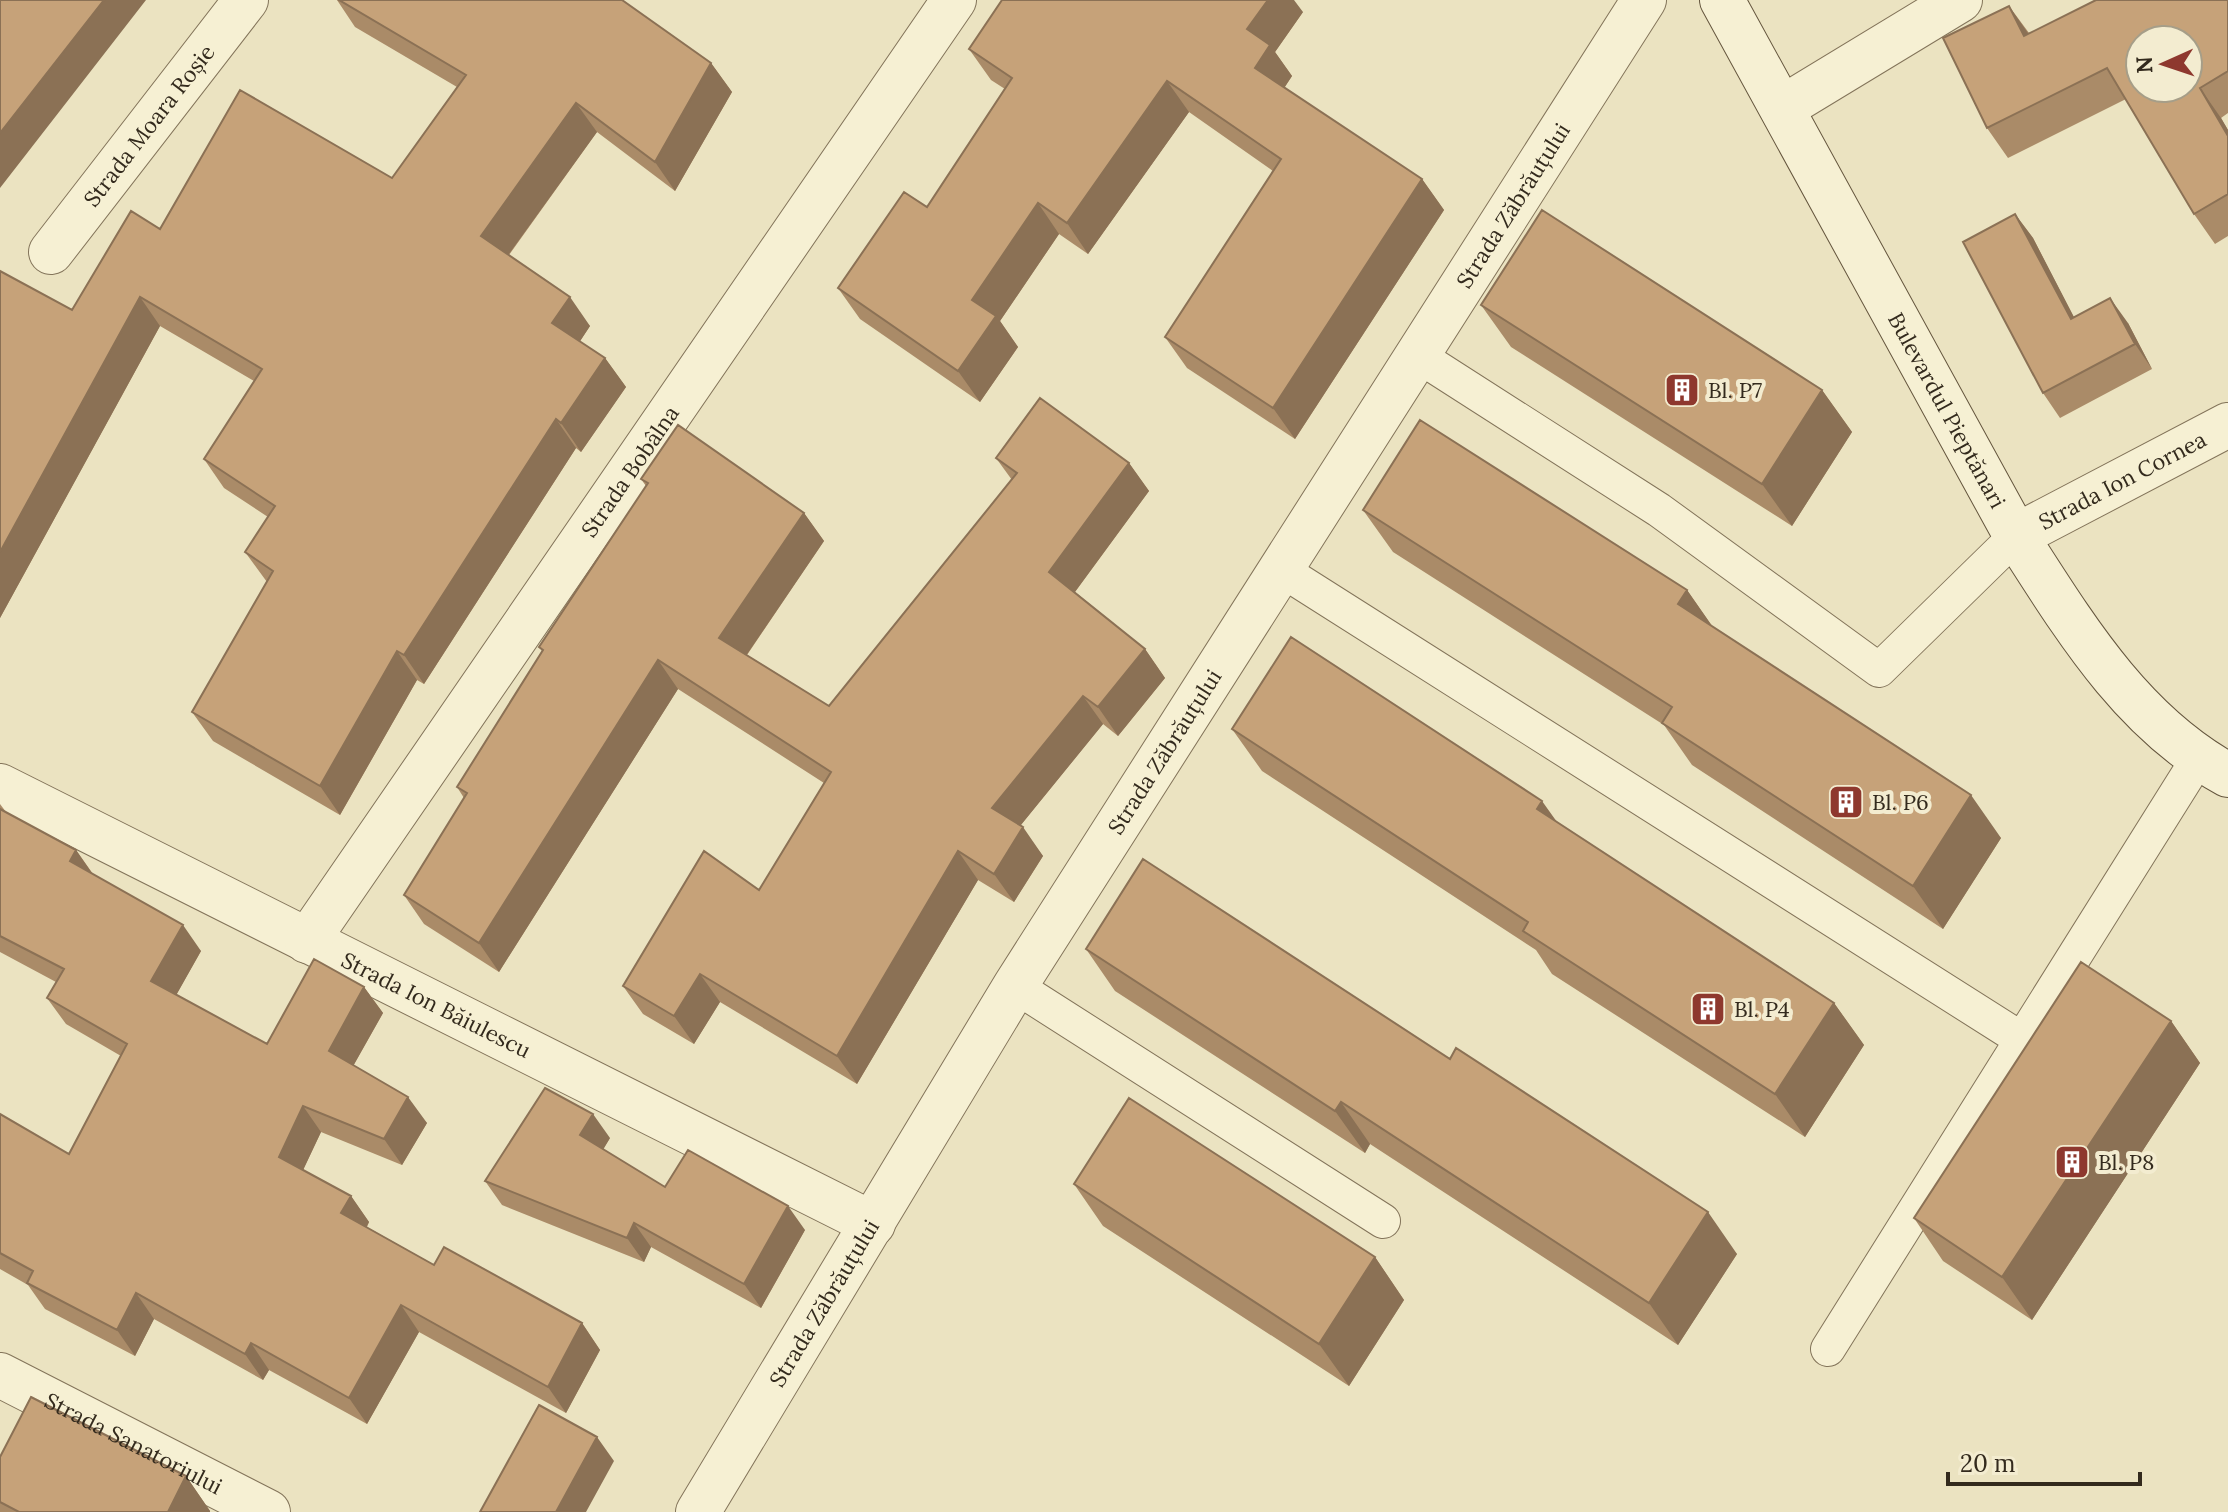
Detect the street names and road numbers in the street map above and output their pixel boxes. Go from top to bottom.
street label: Strada Moara Roșie [77,39,220,212]
street label: Strada Zăbrăuțului [1450,118,1576,293]
street label: Bulevardul Pieptănari [1882,308,2012,513]
street label: Strada Bobâlna [575,400,685,542]
street label: Strada Ion Cornea [2034,425,2211,536]
street label: Strada Zăbrăuțului [1101,664,1227,839]
street label: Strada Ion Băiulescu [337,946,536,1064]
street label: Strada Zăbrăuțului [763,1214,885,1392]
street label: Strada Sanatoriului [40,1386,227,1500]

